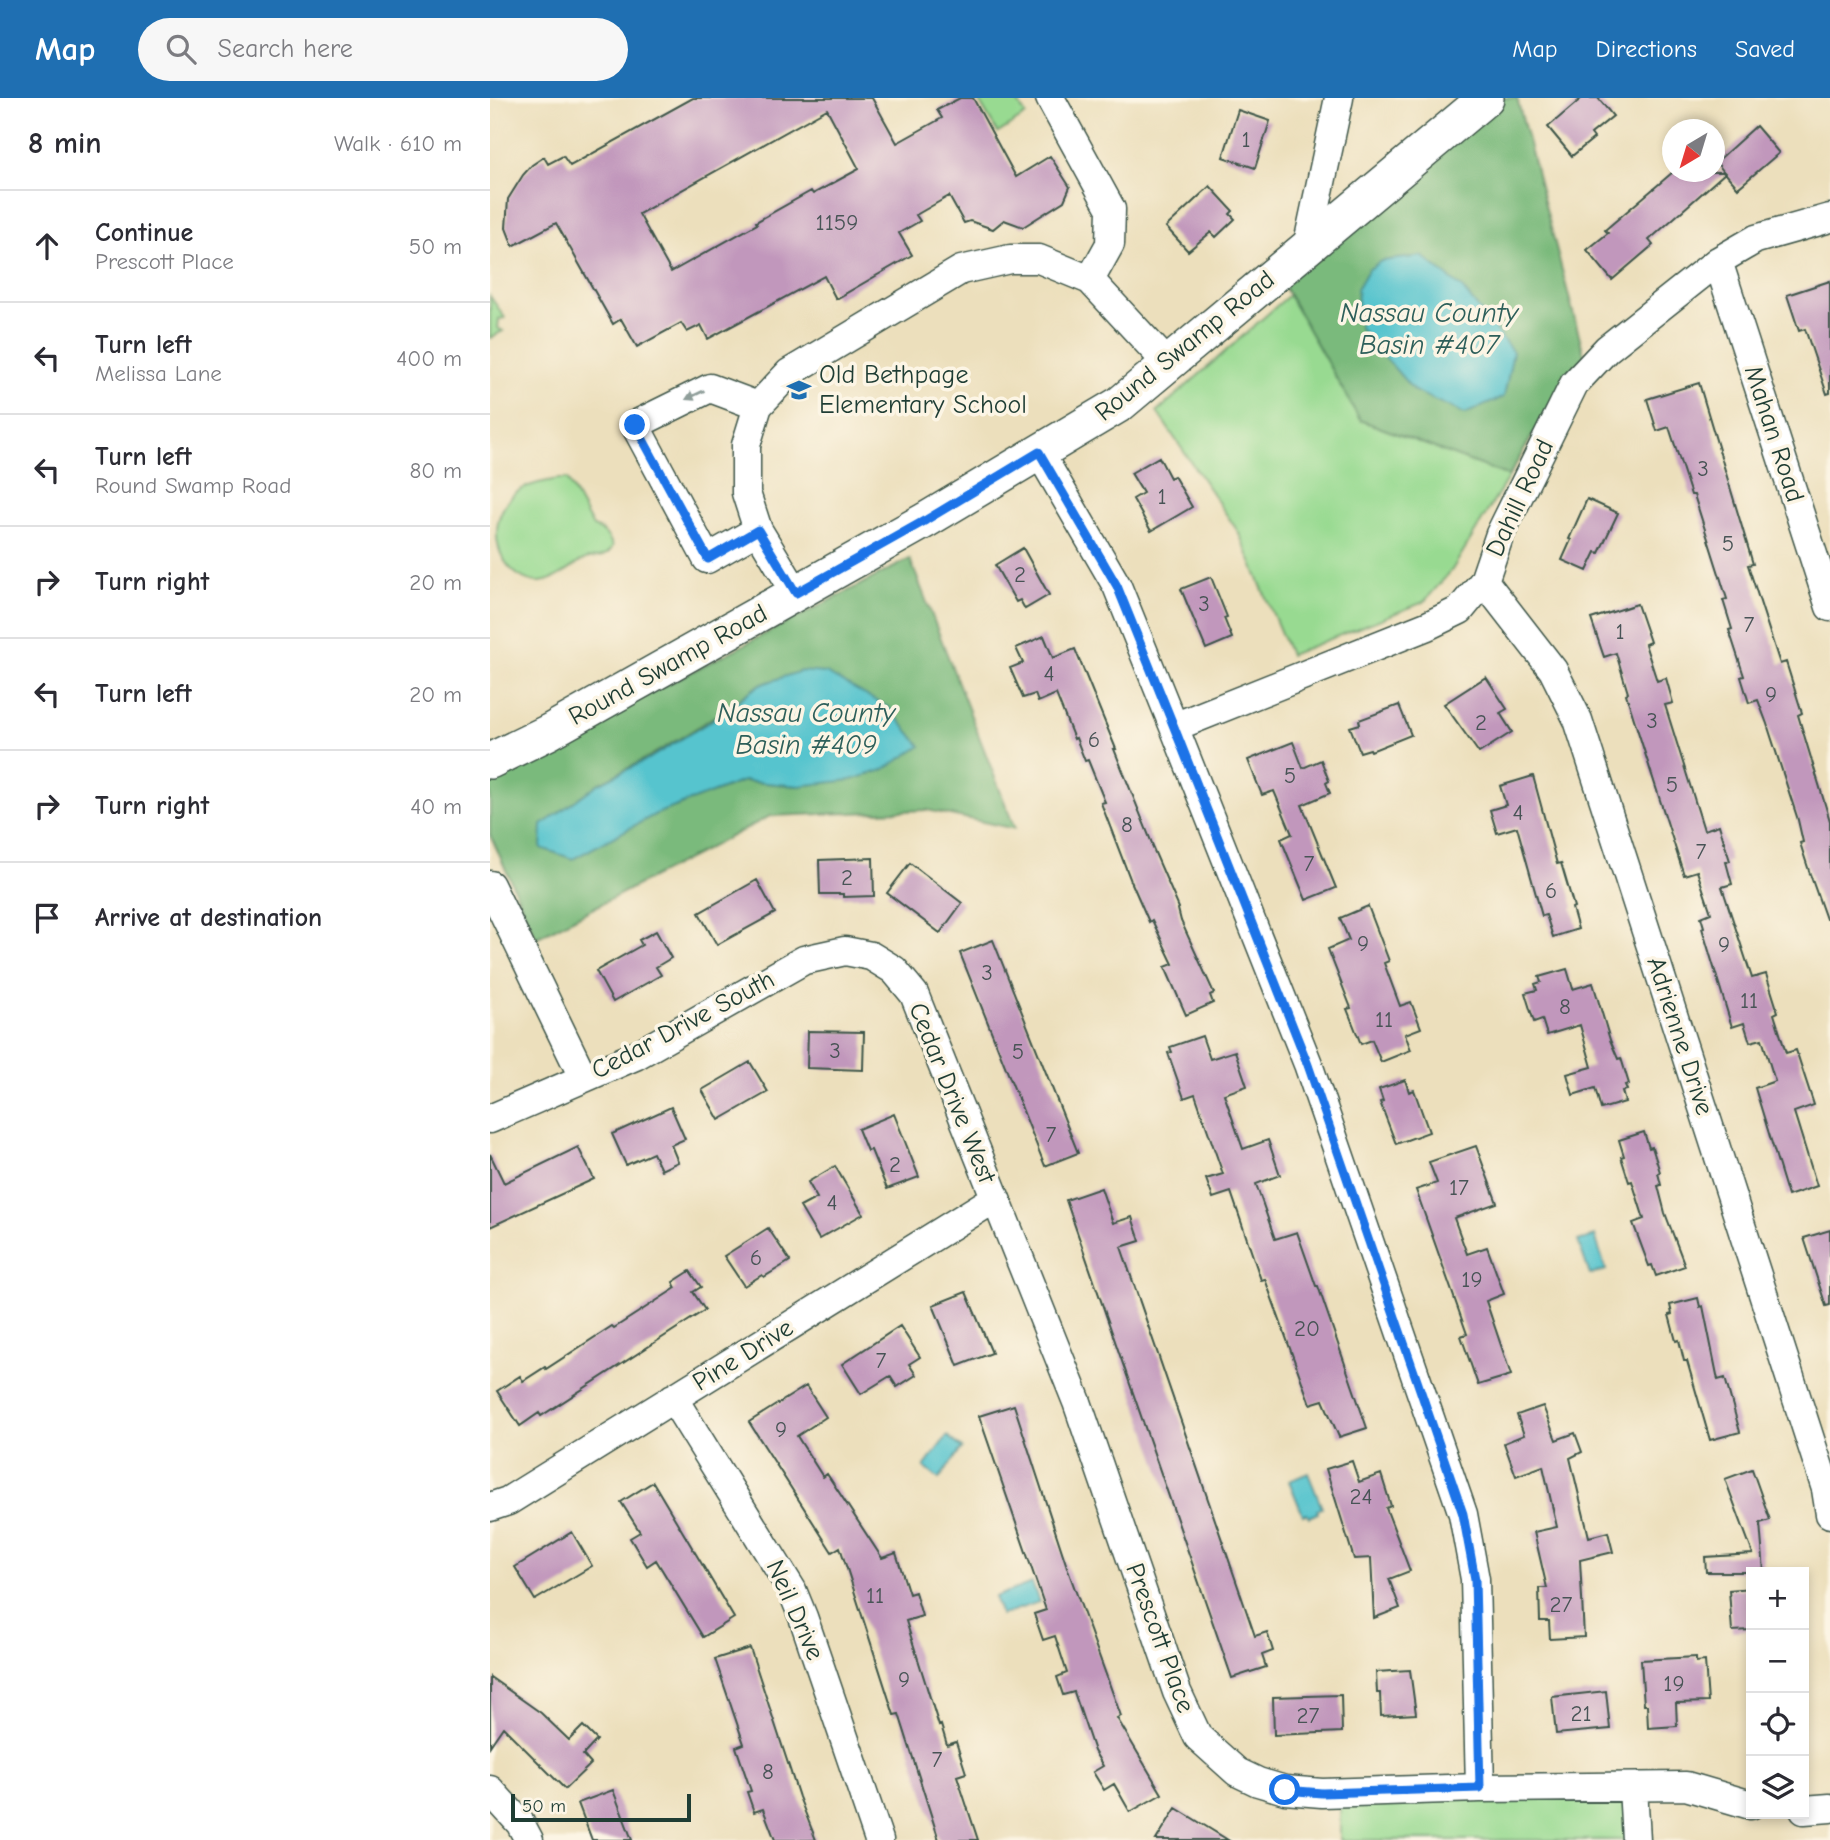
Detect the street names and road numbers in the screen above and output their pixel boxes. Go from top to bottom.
street label: Round Swamp Road [1089,264,1281,428]
street label: Mahan Road [1738,362,1810,506]
street label: Dahill Road [1480,435,1560,561]
street label: Round Swamp Road [564,598,772,732]
street label: Adrienne Drive [1640,953,1720,1119]
street label: Cedar Drive South [587,964,779,1086]
street label: Cedar Drive West [902,998,1002,1189]
street label: Pine Drive [687,1312,799,1398]
street label: Neil Drive [760,1555,830,1665]
street label: Prescott Place [1119,1559,1201,1717]

